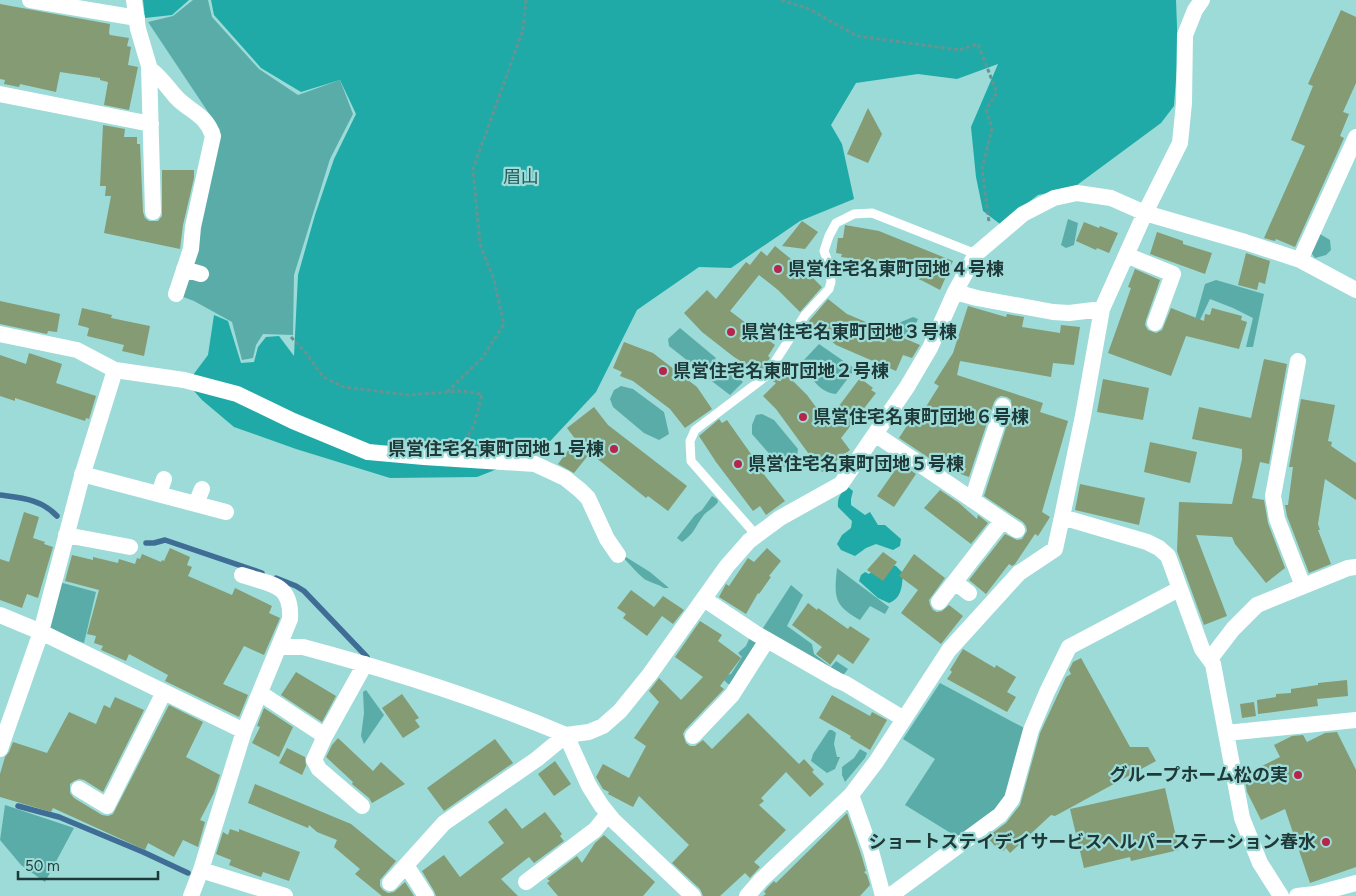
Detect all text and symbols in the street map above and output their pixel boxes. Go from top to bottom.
park label: 眉山 [503,166,539,188]
place label: 県営住宅名東町団地４号棟 [788,258,1004,280]
marker: 県営住宅名東町団地４号棟 [772,263,784,275]
place label: 県営住宅名東町団地３号棟 [741,321,957,343]
marker: 県営住宅名東町団地３号棟 [725,326,737,338]
place label: 県営住宅名東町団地２号棟 [673,360,889,382]
marker: 県営住宅名東町団地２号棟 [657,365,669,377]
place label: 県営住宅名東町団地６号棟 [813,406,1029,428]
marker: 県営住宅名東町団地６号棟 [797,411,809,423]
place label: 県営住宅名東町団地１号棟 [388,438,604,460]
marker: 県営住宅名東町団地１号棟 [608,443,620,455]
place label: 県営住宅名東町団地５号棟 [748,453,964,475]
marker: 県営住宅名東町団地５号棟 [732,458,744,470]
place label: グループホーム松の実 [1110,764,1288,786]
marker: グループホーム松の実 [1292,769,1304,781]
place label: ショートステイデイサービスヘルパーステーション春水 [869,831,1316,853]
marker: ショートステイデイサービスヘルパーステーション春水 [1320,836,1332,848]
scale bar [18,848,158,880]
text: 50 m [25,857,60,875]

